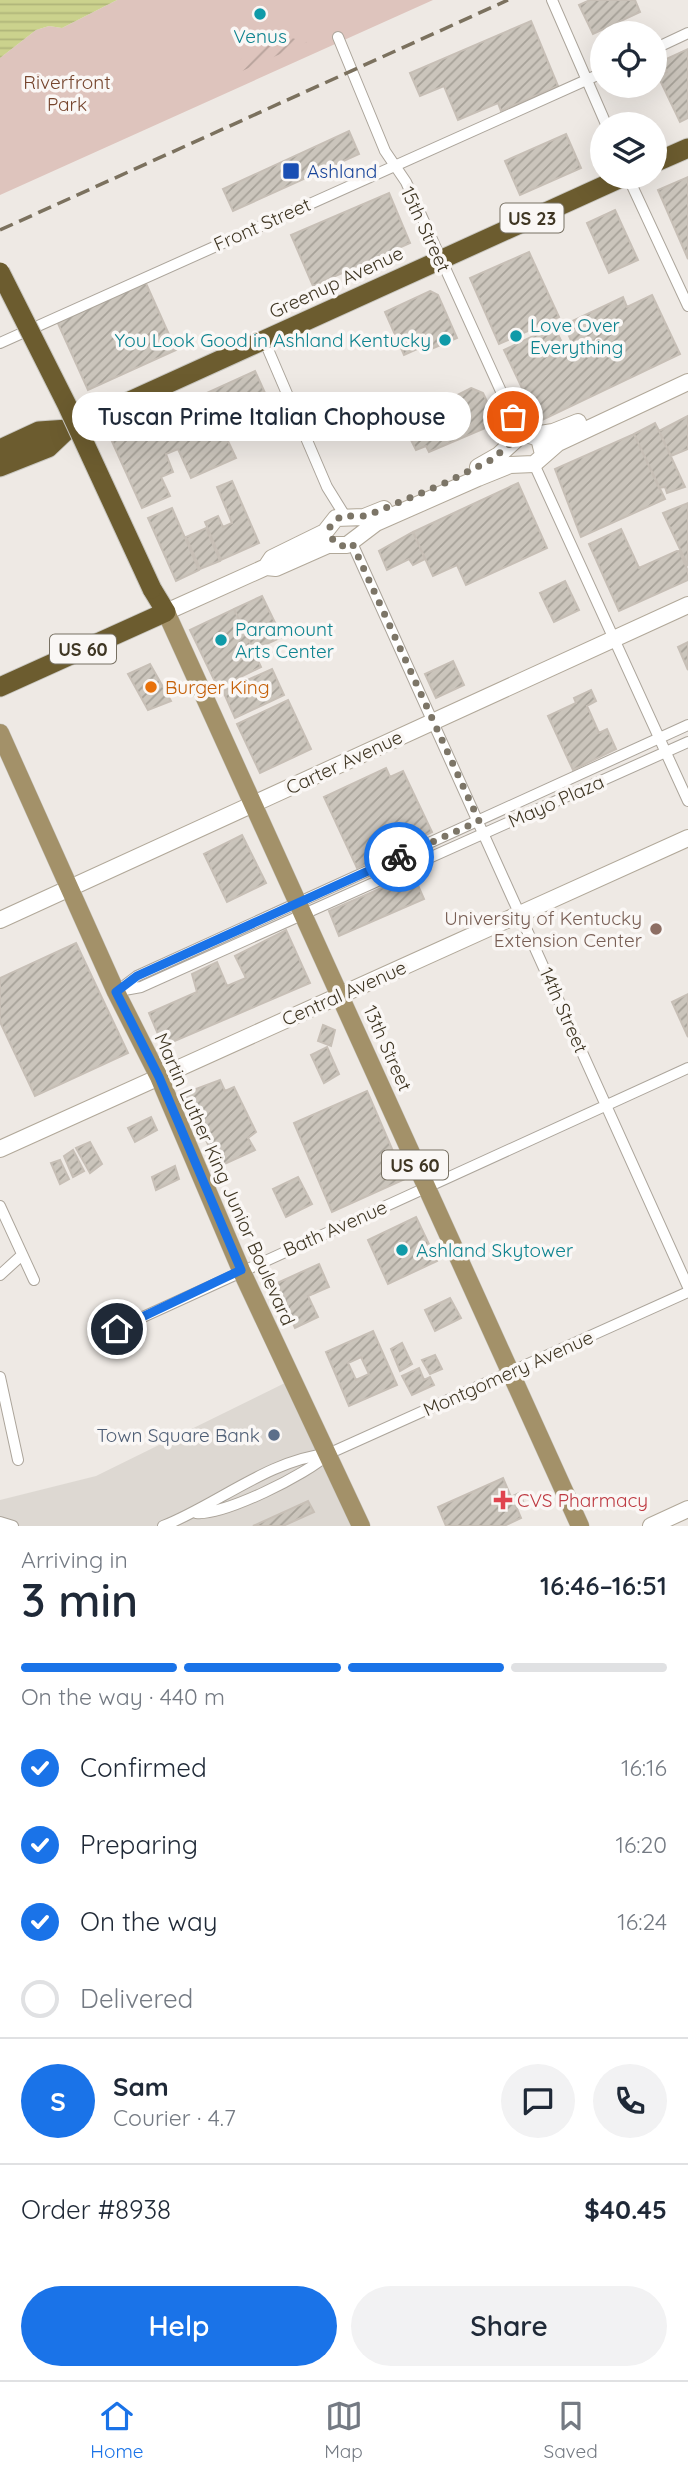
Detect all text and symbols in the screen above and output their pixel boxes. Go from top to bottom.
marker: Venus [252,6,268,22]
map controls [590,21,667,189]
button: locate [590,21,667,98]
place label: Venus [233,24,287,48]
park label: Riverfront Park [23,70,111,116]
button: layers [590,112,667,189]
place label: Ashland [307,159,377,183]
marker: Ashland [281,161,301,181]
street label: 15th Street [396,182,456,276]
street label: Front Street [210,192,314,256]
road number: US 23 [500,204,564,232]
street label: Greenup Avenue [265,240,407,324]
place label: Love Over Everything [530,313,623,359]
place label: You Look Good in Ashland Kentucky [114,328,431,352]
marker: Love Over Everything [508,328,524,344]
marker: You Look Good in Ashland Kentucky [437,332,453,348]
pin [483,387,543,447]
callout: Tuscan Prime Italian Chophouse [72,392,471,442]
icon: bag [494,398,532,436]
text: Tuscan Prime Italian Chophouse [97,402,446,431]
place label: Paramount Arts Center [235,617,335,663]
marker: Paramount Arts Center [213,632,229,648]
road number: US 60 [50,634,116,664]
place label: Burger King [165,675,270,699]
marker: Burger King [143,679,159,695]
street label: Carter Avenue [282,725,406,799]
street label: Mayo Plaza [504,769,608,833]
courier [364,822,434,892]
icon: bike [380,838,418,876]
place label: University of Kentucky Extension Center [444,906,643,952]
marker: University of Kentucky Extension Center [648,921,664,937]
street label: Central Avenue [278,955,410,1031]
street label: 14th Street [535,964,593,1056]
street label: 13th Street [358,1001,418,1095]
street label: Martin Luther King Junior Boulevard [149,1029,301,1329]
road number: US 60 [382,1150,448,1180]
street label: Bath Avenue [279,1194,391,1262]
place label: Ashland Skytower [416,1238,574,1262]
marker: Ashland Skytower [394,1242,410,1258]
pin [87,1299,147,1359]
icon: home [98,1310,136,1348]
street label: Montgomery Avenue [419,1325,597,1421]
place label: Town Square Bank [97,1423,260,1447]
marker: Town Square Bank [266,1427,282,1443]
place label: CVS Pharmacy [517,1488,648,1512]
marker: CVS Pharmacy [495,1492,511,1508]
text: Arriving in [21,1545,128,1574]
text: 16:46–16:51 [540,1569,667,1602]
text: 3 min [21,1571,138,1629]
text: On the way · 440 m [21,1682,225,1711]
icon: check [21,1749,59,1787]
text: Confirmed [80,1751,207,1784]
text: 16:16 [621,1753,667,1782]
icon: check [21,1826,59,1864]
text: Preparing [80,1828,198,1861]
text: 16:20 [615,1830,667,1859]
icon: check [21,1903,59,1941]
text: On the way [80,1905,218,1938]
text: 16:24 [617,1907,667,1936]
text: Delivered [80,1982,193,2015]
button: chat [501,2064,575,2138]
button: phone [593,2064,667,2138]
text: Sam [113,2070,169,2103]
text: S [50,2085,66,2118]
text: Courier · 4.7 [113,2103,236,2132]
text: Order #8938 [21,2193,171,2226]
text: $40.45 [584,2193,667,2226]
button: Help [21,2286,337,2366]
button: Share [351,2286,667,2366]
tab: Home [90,2397,144,2463]
tab: Map [324,2397,363,2463]
tab: Saved [544,2397,598,2463]

